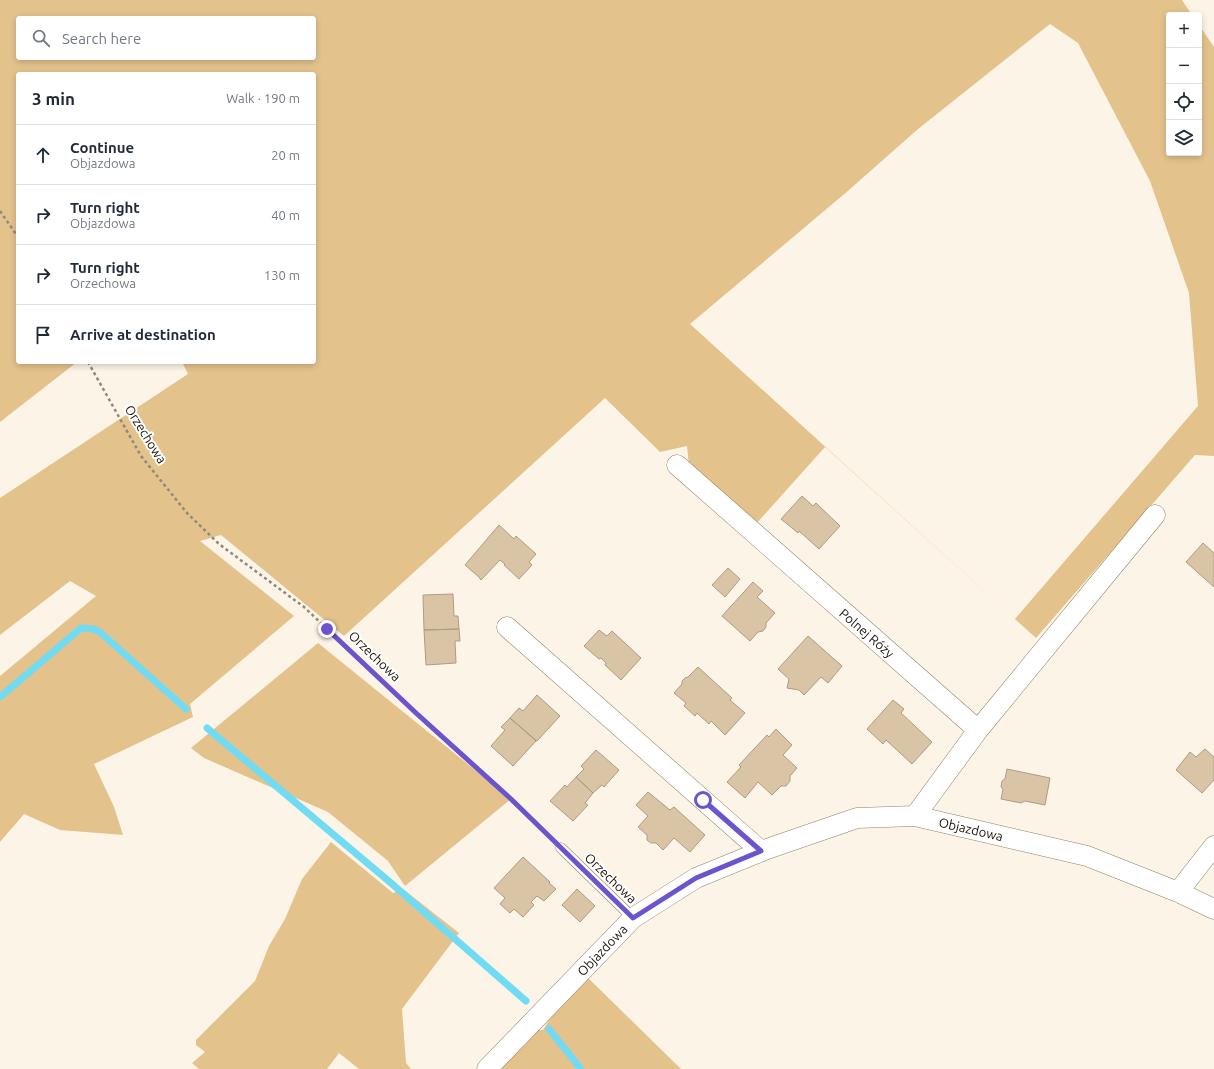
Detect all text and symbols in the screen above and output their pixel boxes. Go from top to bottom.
map controls [1166,12,1202,156]
button: + [1166,12,1202,48]
search box [16,16,316,60]
icon: search [30,27,52,49]
text: Search here [62,30,141,47]
button: − [1166,48,1202,84]
button: locate [1166,84,1202,120]
text: 3 min [32,89,75,108]
text: Walk · 190 m [226,91,300,105]
button: layers [1166,120,1202,156]
text: Continue [70,139,134,156]
icon: ahead [32,144,54,166]
text: 20 m [271,148,300,162]
text: Objazdowa [70,156,135,170]
text: Turn right [70,199,140,216]
icon: right [32,204,54,226]
text: 40 m [271,208,300,222]
text: Objazdowa [70,216,135,230]
text: Turn right [70,259,140,276]
icon: right [32,264,54,286]
text: 130 m [264,268,300,282]
text: Orzechowa [70,276,136,290]
icon: arrive [32,324,54,346]
text: Arrive at destination [70,326,216,343]
street label: Orzechowa [123,402,169,466]
street label: Polnej Róży [837,606,897,660]
route end [318,620,336,638]
street label: Orzechowa [346,628,404,684]
route start [694,791,712,809]
street label: Objazdowa [938,815,1004,843]
street label: Orzechowa [582,850,640,906]
street label: Objazdowa [574,922,630,978]

